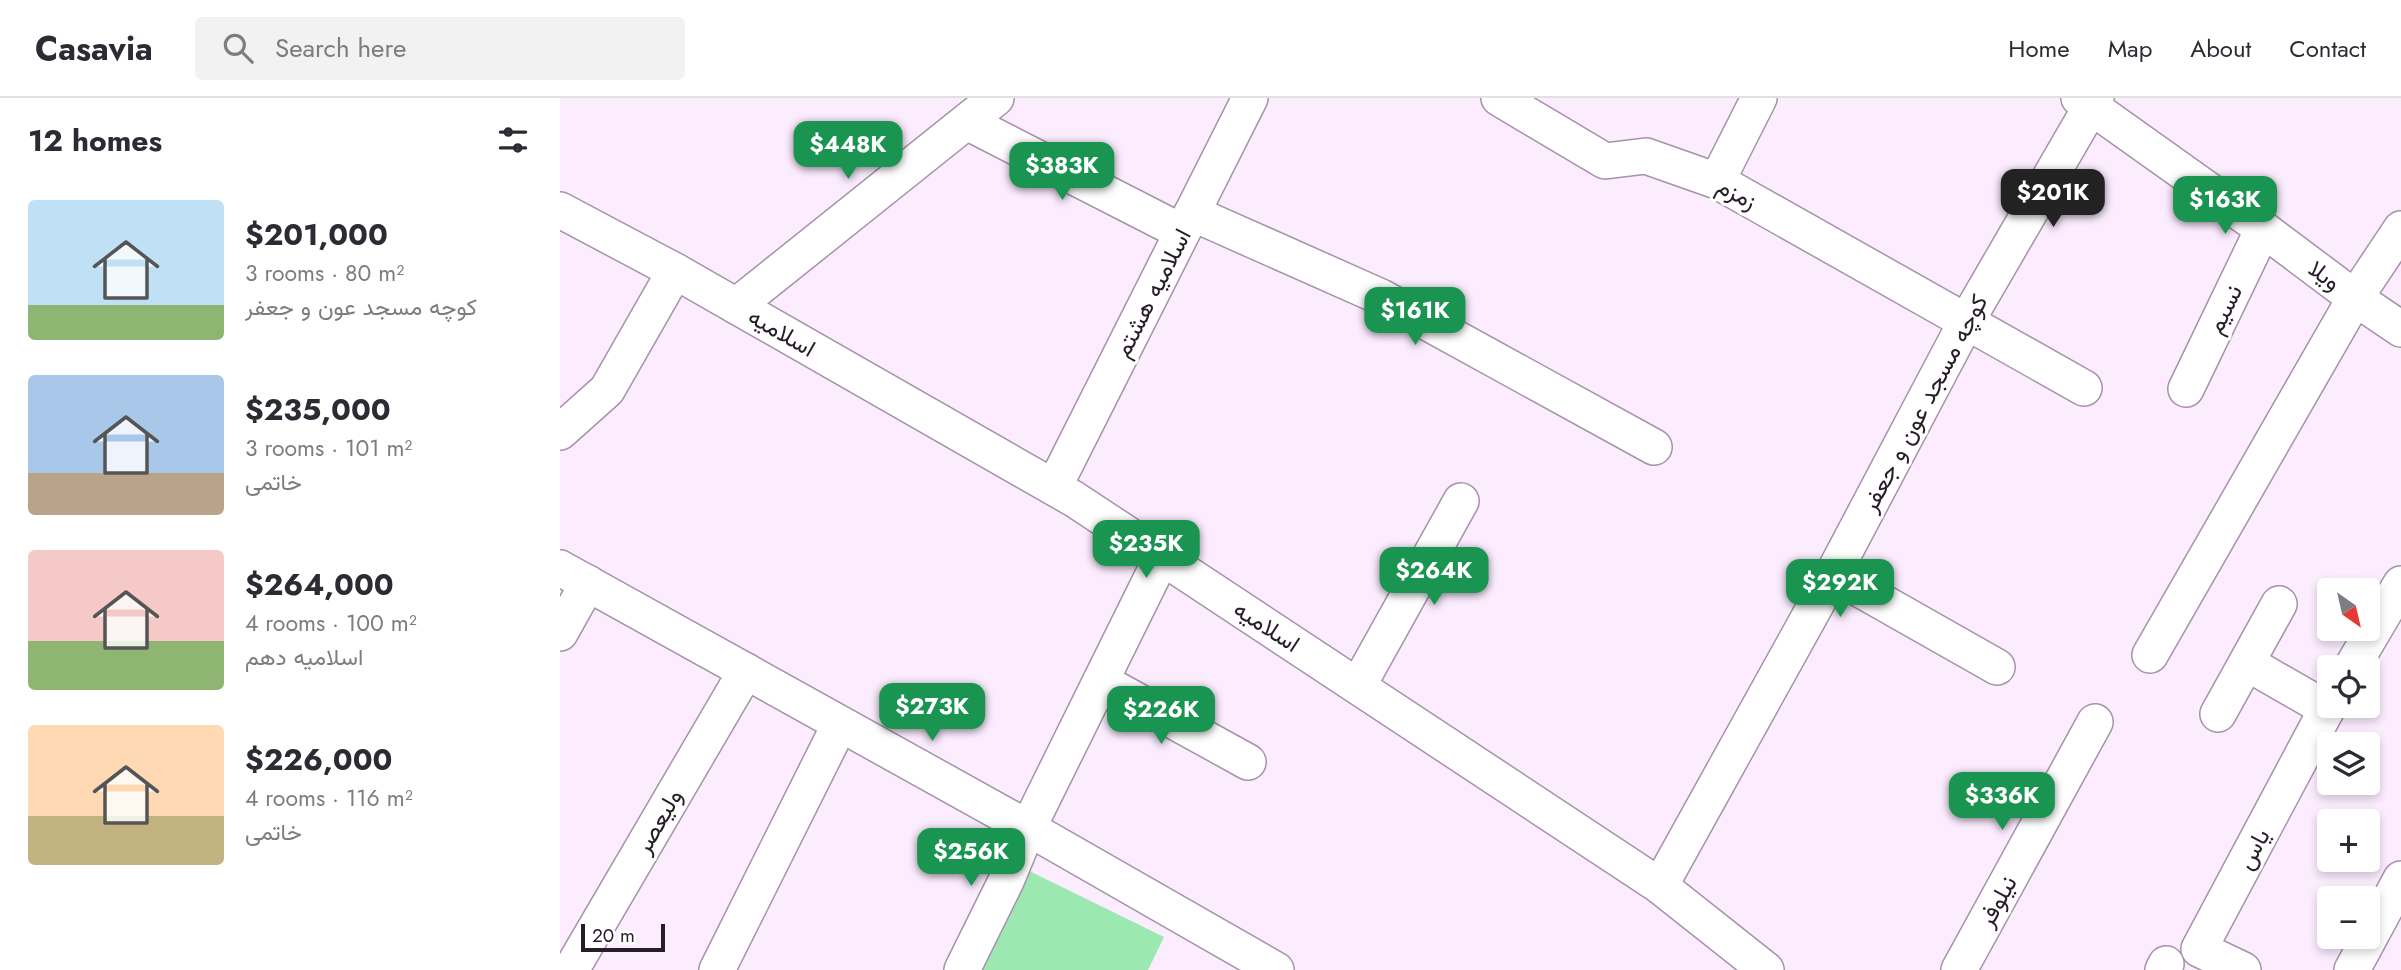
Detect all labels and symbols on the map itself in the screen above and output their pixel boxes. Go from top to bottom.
pin: $448K [799,122,897,181]
pin: $383K [1013,142,1111,202]
street label: زمزم [1711,168,1763,218]
pin: $201K [2004,170,2102,229]
pin: $163K [2176,176,2274,236]
street label: اسلامیه هشتم [1104,222,1200,364]
street label: ویلا [2301,251,2349,299]
street label: نسیم [2197,278,2251,340]
pin: $161K [1366,288,1464,347]
street label: کوچه مسجد عون و جعفر [1851,288,1996,519]
street label: اسلامیه [742,299,822,365]
pin: $235K [1097,520,1195,580]
pin: $264K [1385,547,1483,607]
pin: $292K [1791,560,1889,619]
north arrow [2317,578,2380,640]
street label: اسلامیه [1227,591,1307,661]
pin: $273K [883,684,981,743]
pin: $226K [1112,686,1210,746]
pin: $336K [1953,772,2051,832]
street label: ولیعصر [625,782,691,861]
street label: یاس [2228,822,2278,876]
pin: $256K [922,828,1020,888]
street label: نیلوفر [1968,869,2025,934]
scale bar [581,921,665,953]

